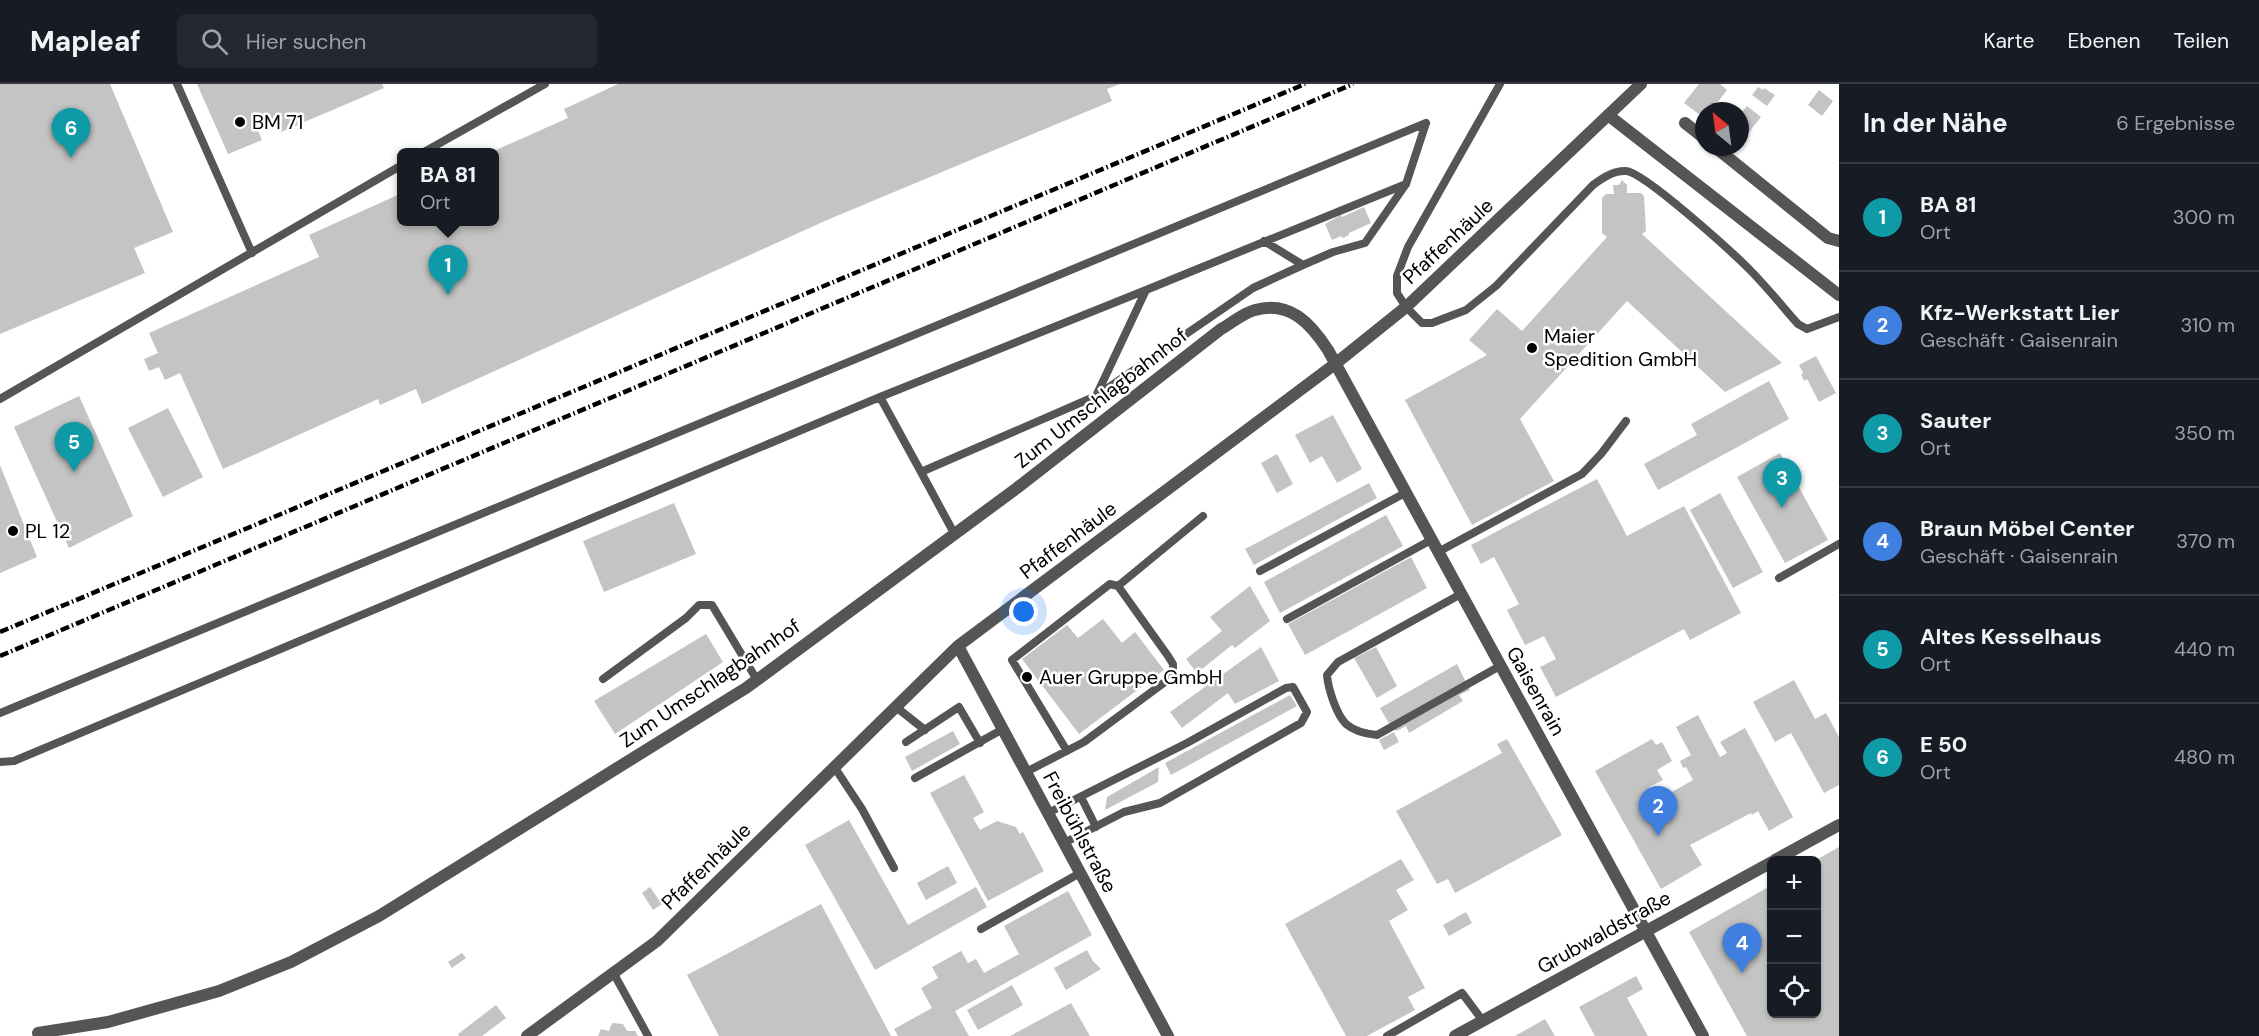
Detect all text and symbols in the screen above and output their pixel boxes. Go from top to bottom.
search box [177,14,597,68]
text: Mapleaf [30,23,141,60]
icon: search [198,25,231,58]
text: Hier suchen [246,27,366,56]
text: Karte [1984,27,2034,55]
text: Ebenen [2067,27,2140,55]
text: Teilen [2173,27,2229,55]
north arrow [1695,102,1749,156]
text: In der Nähe [1863,106,2008,140]
pin: 6 [52,109,90,158]
place label: BM 71 [252,109,303,135]
text: 6 Ergebnisse [2116,110,2235,136]
marker: BM 71 [233,115,247,129]
popup [397,148,499,226]
text: BA 81 [420,160,476,189]
text: Ort [420,189,451,215]
text: BA 81 [1920,190,1976,219]
street label: Pfaffenhäule [1397,192,1499,290]
text: 1 [1879,204,1886,230]
text: 300 m [2173,204,2235,230]
text: Ort [1920,219,1951,245]
pin: 1 [428,246,468,295]
text: Kfz-Werkstatt Lier [1920,298,2119,327]
text: 2 [1877,312,1888,338]
text: 310 m [2180,312,2235,338]
street label: Zum Umschlagbahnhof [1009,322,1193,474]
place label: Maier Spedition GmbH [1544,323,1697,372]
text: Geschäft · Gaisenrain [1920,327,2118,353]
marker: Maier Spedition GmbH [1525,341,1539,355]
text: Sauter [1920,406,1991,435]
text: 3 [1876,420,1889,446]
text: 350 m [2174,420,2235,446]
pin: 5 [54,422,94,472]
text: Ort [1920,435,1951,461]
pin: 3 [1762,458,1802,508]
street label: Pfaffenhäule [1014,495,1122,585]
text: Braun Möbel Center [1920,514,2134,543]
place label: PL 12 [25,518,70,544]
marker: PL 12 [6,524,20,538]
text: 4 [1876,528,1889,554]
text: 370 m [2176,528,2235,554]
text: Geschäft · Gaisenrain [1920,543,2118,569]
your location [1009,597,1038,626]
street label: Zum Umschlagbahnhof [615,613,805,753]
text: Altes Kesselhaus [1920,622,2102,651]
text: 5 [1876,636,1889,662]
text: 440 m [2174,636,2235,662]
street label: Gaisenrain [1501,642,1571,740]
text: Ort [1920,651,1951,677]
place label: Auer Gruppe GmbH [1039,664,1222,690]
marker: Auer Gruppe GmbH [1020,670,1034,684]
text: E 50 [1920,730,1967,759]
text: 6 [1876,744,1889,770]
text: 480 m [2174,744,2235,770]
text: Ort [1920,759,1951,785]
street label: Freibühlstraße [1037,767,1123,897]
pin: 2 [1638,786,1678,836]
street label: Pfaffenhäule [656,817,756,915]
map controls [1767,856,1821,1018]
button: + [1767,856,1821,910]
street label: Grubwaldstraße [1533,885,1675,979]
button: − [1767,910,1821,964]
pin: 4 [1722,924,1762,973]
button: locate [1767,964,1821,1018]

